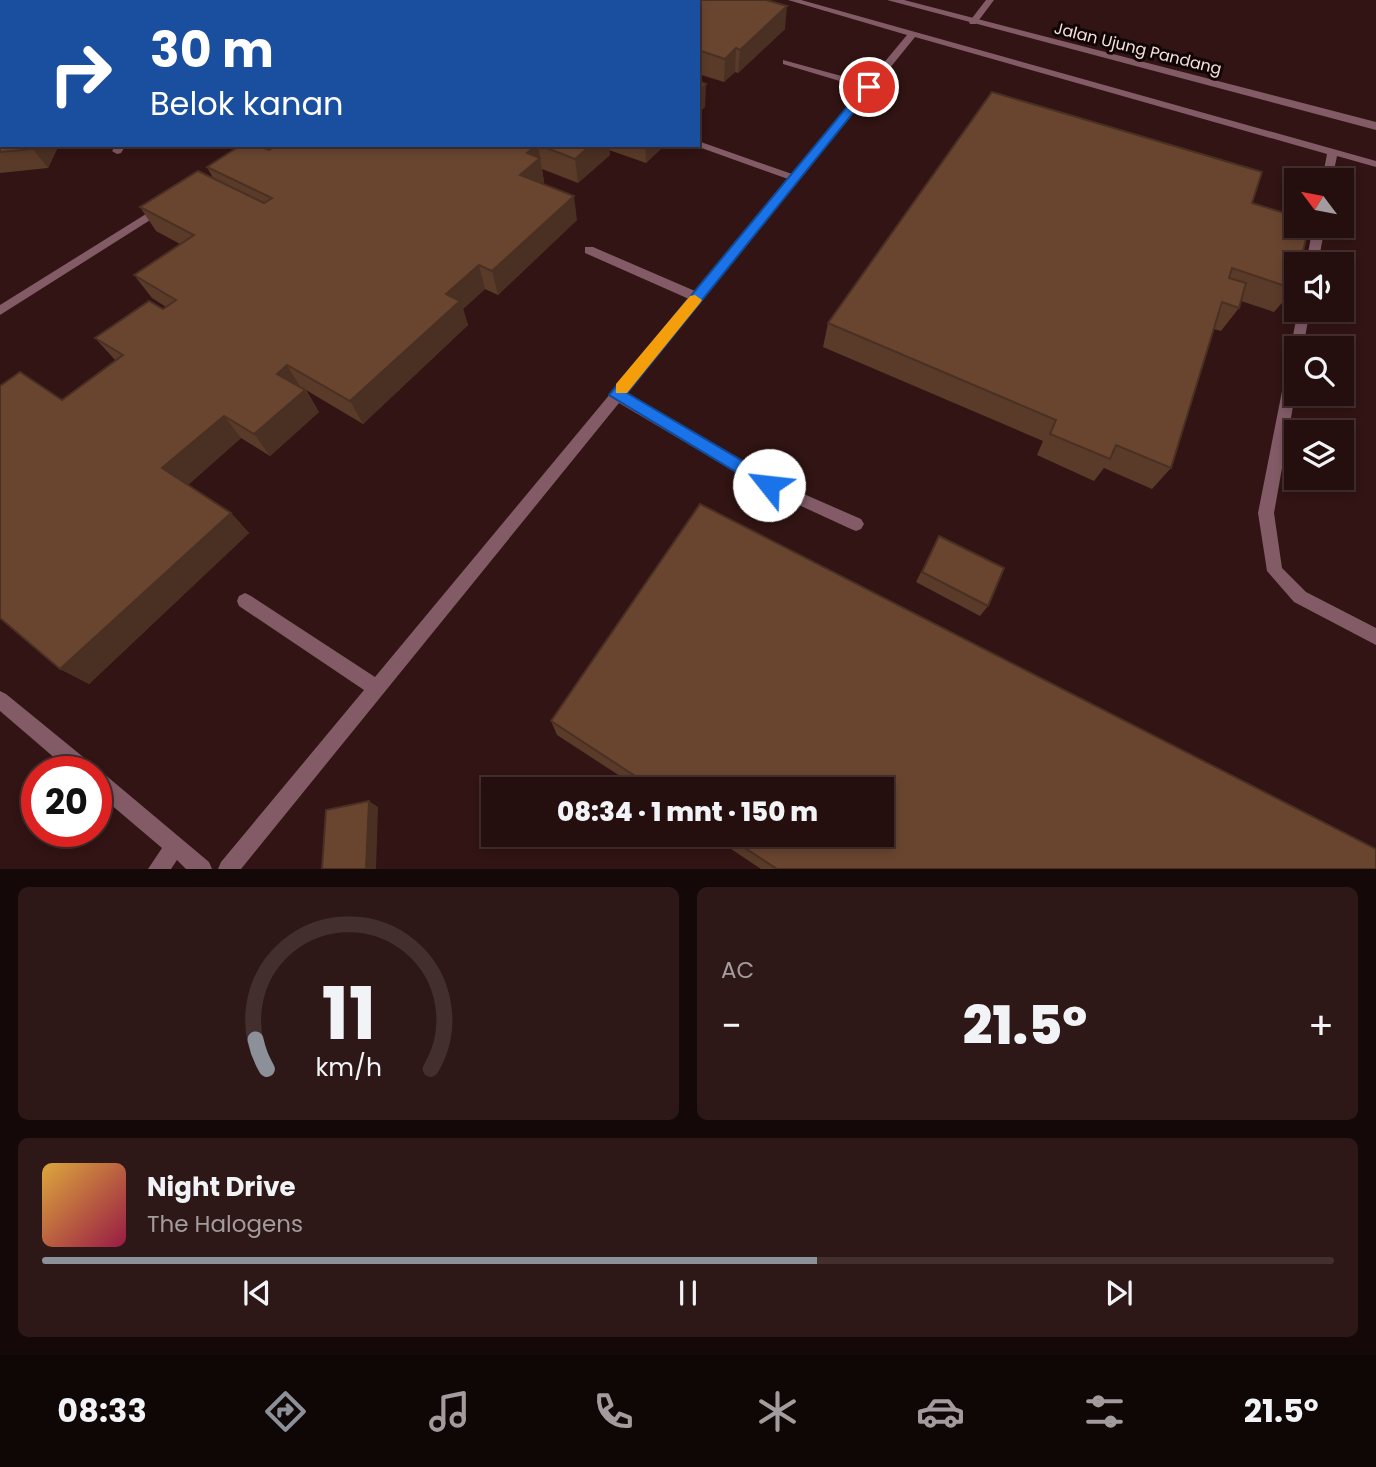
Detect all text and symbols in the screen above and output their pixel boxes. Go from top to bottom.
text: 30 m [150,16,274,84]
street label: Jalan Ujung Pandang [1052,17,1224,80]
icon: right [35,28,126,119]
pin [839,57,899,117]
icon: arrive [850,68,888,106]
text: Belok kanan [150,81,344,126]
north arrow [1284,168,1354,238]
map controls [1284,168,1354,490]
button: sound [1284,252,1354,322]
button: search [1284,336,1354,406]
button: layers [1284,420,1354,490]
position arrow [732,448,806,522]
speed limit sign: 20 [21,756,112,847]
text: 08:34 · 1 mnt · 150 m [557,794,818,830]
text: AC [721,954,754,986]
text: 11 [321,964,376,1065]
text: 21.5° [963,989,1087,1062]
text: − [721,999,742,1052]
text: + [1308,999,1334,1052]
text: km/h [315,1050,382,1085]
text: Night Drive [147,1169,295,1205]
text: The Halogens [147,1208,303,1240]
icon: previous [238,1274,276,1312]
icon: pause [669,1274,707,1312]
icon: next [1100,1274,1138,1312]
icon: directions [261,1387,310,1436]
icon: music [425,1387,474,1436]
icon: phone [589,1387,638,1436]
icon: climate [753,1387,802,1436]
icon: car [916,1387,965,1436]
icon: filters [1080,1387,1129,1436]
text: 08:33 [57,1388,147,1433]
text: 21.5° [1244,1388,1319,1433]

